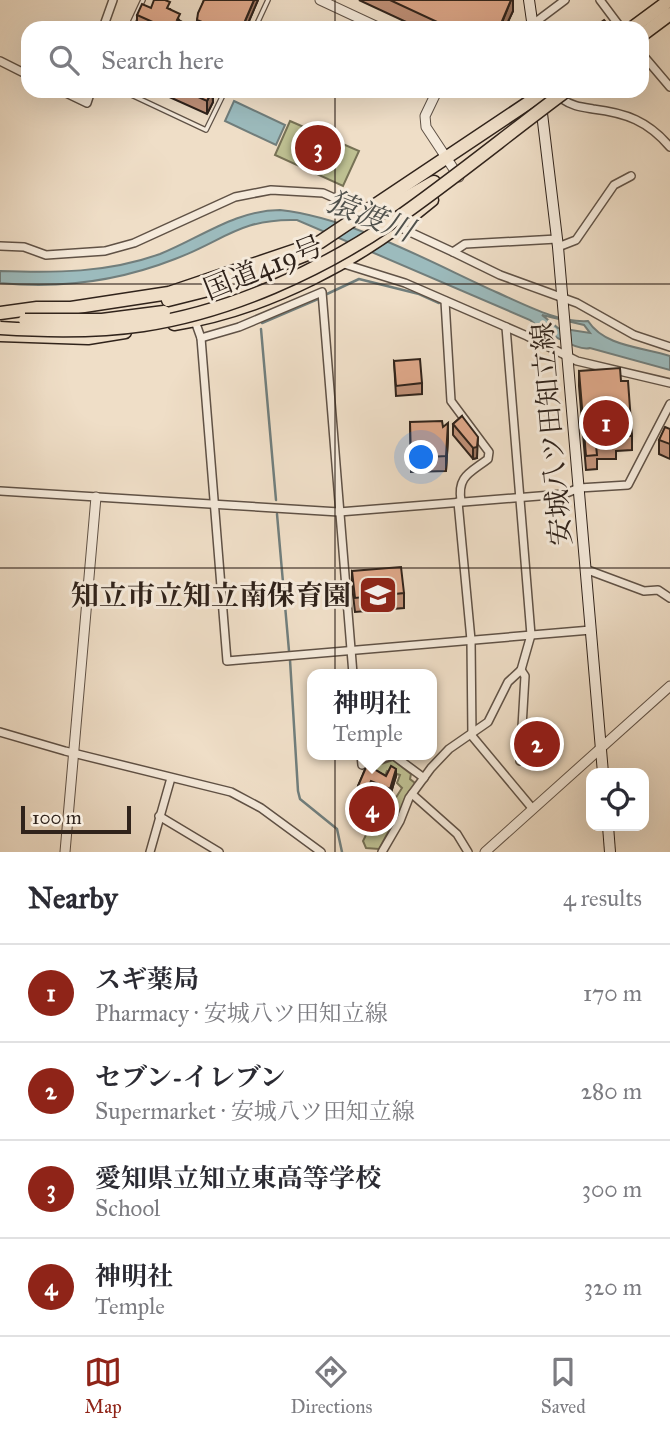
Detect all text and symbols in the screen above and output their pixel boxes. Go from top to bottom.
search box [21,21,649,98]
icon: search [45,41,83,79]
text: Search here [101,44,224,76]
pin: 3 [295,122,341,174]
water label: 猿渡川 [322,183,421,250]
street label: 国道419号 [198,228,328,307]
street label: 安城八ツ田知立線 [524,321,579,547]
pin: 1 [583,397,629,449]
your location [404,440,438,474]
school or university icon: 知立市立知立南保育園 [357,574,399,616]
place label: 知立市立知立南保育園 [71,578,351,613]
popup [307,669,437,760]
text: 神明社 [333,687,411,719]
pin: 2 [514,718,560,770]
text: Temple [333,719,403,747]
map controls [586,768,649,831]
button: locate [586,768,649,831]
pin: 4 [349,783,395,835]
scale bar [21,803,131,835]
text: 100 m [32,806,82,829]
text: Nearby [28,880,118,916]
text: 4 results [563,884,642,912]
text: スギ薬局 [95,963,199,995]
text: 1 [46,979,56,1007]
text: 170 m [583,979,642,1007]
text: Pharmacy · 安城八ツ田知立線 [95,999,388,1027]
text: セブン-イレブン [95,1061,286,1093]
text: 2 [45,1077,57,1105]
text: 280 m [581,1077,642,1105]
text: Supermarket · 安城八ツ田知立線 [95,1097,415,1125]
text: 愛知県立知立東高等学校 [95,1162,381,1194]
text: 3 [46,1175,56,1203]
text: 300 m [582,1175,642,1203]
text: School [95,1194,160,1222]
text: 神明社 [95,1260,173,1292]
text: 4 [45,1273,57,1301]
text: 320 m [584,1273,642,1301]
text: Temple [95,1292,165,1320]
tab: Map [84,1353,122,1418]
tab: Directions [290,1353,372,1418]
tab: Saved [541,1353,586,1418]

